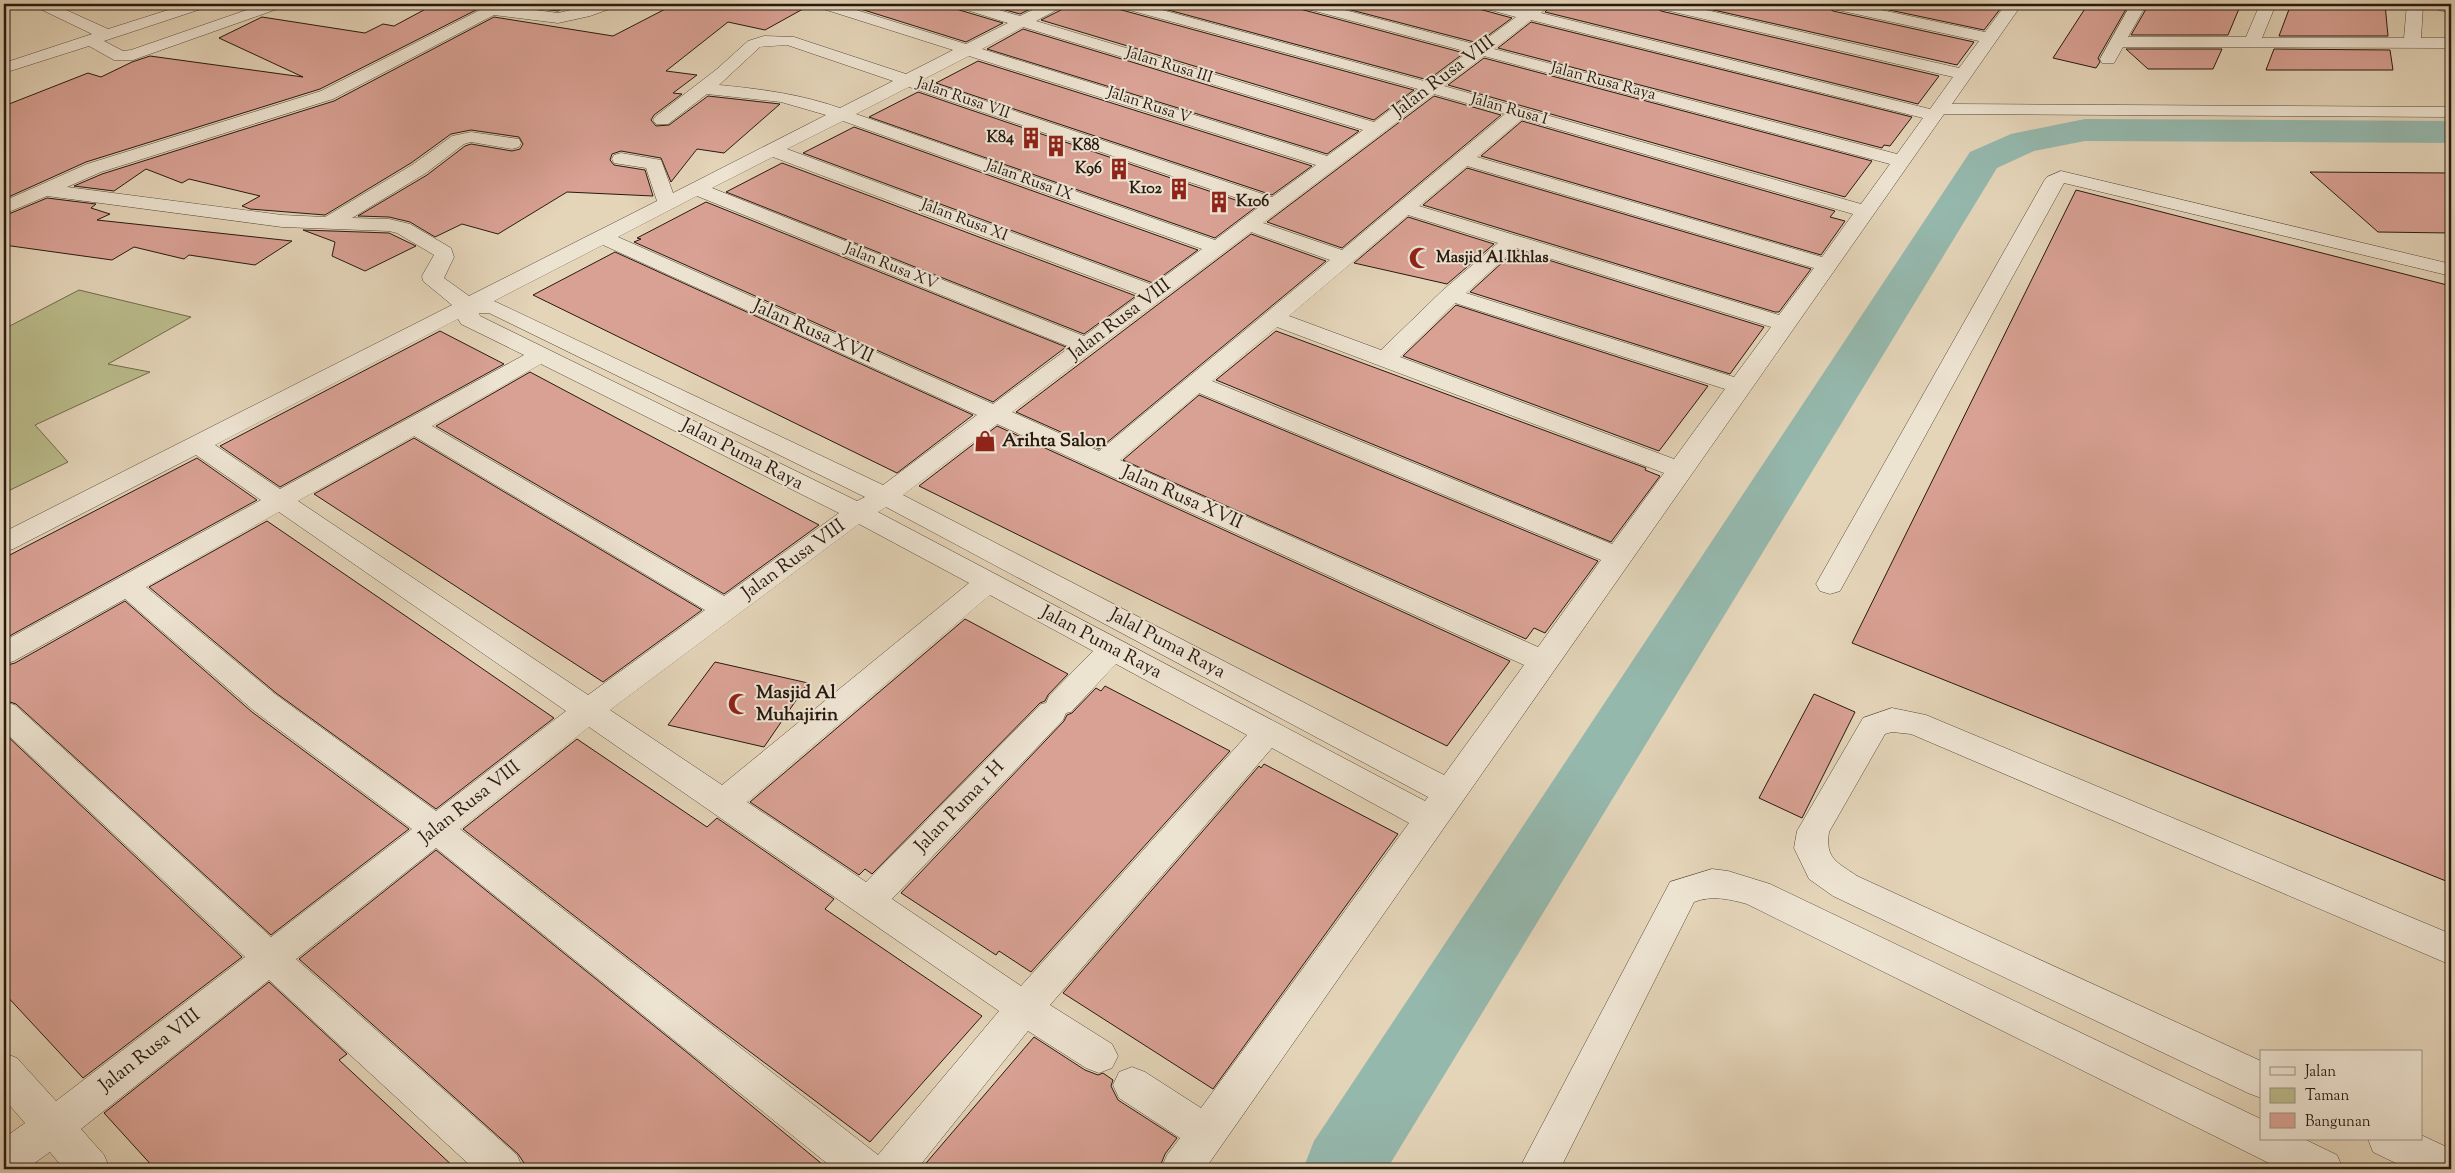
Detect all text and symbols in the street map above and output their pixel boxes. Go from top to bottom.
street label: Jalan Rusa VIII [1386,30,1501,125]
street label: Jalan Rusa III [1122,42,1215,90]
street label: Jalan Rusa Raya [1547,57,1659,107]
street label: Jalan Rusa VII [912,72,1013,126]
street label: Jalan Rusa V [1103,81,1194,130]
street label: Jalan Rusa I [1467,88,1550,132]
building icon: K84 [1018,125,1044,151]
place label: K84 [987,127,1014,150]
building icon: K88 [1043,133,1069,159]
place label: K88 [1072,135,1100,158]
street label: Jalan Rusa IX [981,154,1076,207]
building icon: K96 [1106,156,1132,182]
place label: K96 [1075,158,1102,181]
building icon: K102 [1166,176,1192,202]
place label: K102 [1129,178,1163,201]
building icon: K106 [1206,189,1232,215]
place label: K106 [1236,191,1269,214]
street label: Jalan Rusa XI [916,194,1011,248]
street label: Jalan Rusa XV [840,237,941,296]
mosque icon: Masjid Al Ikhlas [1407,245,1433,271]
place label: Masjid Al Ikhlas [1436,247,1548,270]
street label: Jalan Rusa VIII [1062,273,1177,368]
street label: Jalan Rusa XVII [747,293,878,371]
street label: Jalan Puma Raya [675,412,808,498]
shop icon: Arihta Salon [972,428,998,454]
place label: Arihta Salon [1002,428,1107,455]
street label: Jalan Rusa XVII [1116,459,1247,537]
street label: Jalan Rusa VIII [736,513,851,607]
street label: Jalan Puma Raya [1035,599,1167,686]
street label: Jalal Puma Raya [1103,602,1230,686]
place label: Masjid Al Muhajirin [756,680,839,729]
mosque icon: Masjid Al Muhajirin [726,691,752,717]
street label: Jalan Rusa VIII [413,755,526,852]
street label: Jalan Puma 1 H [908,755,1011,860]
street label: Jalan Rusa VIII [93,1003,206,1100]
legend [2260,1050,2422,1140]
text: Jalan [2304,1062,2336,1083]
text: Taman [2305,1086,2349,1107]
text: Bangunan [2305,1112,2371,1133]

